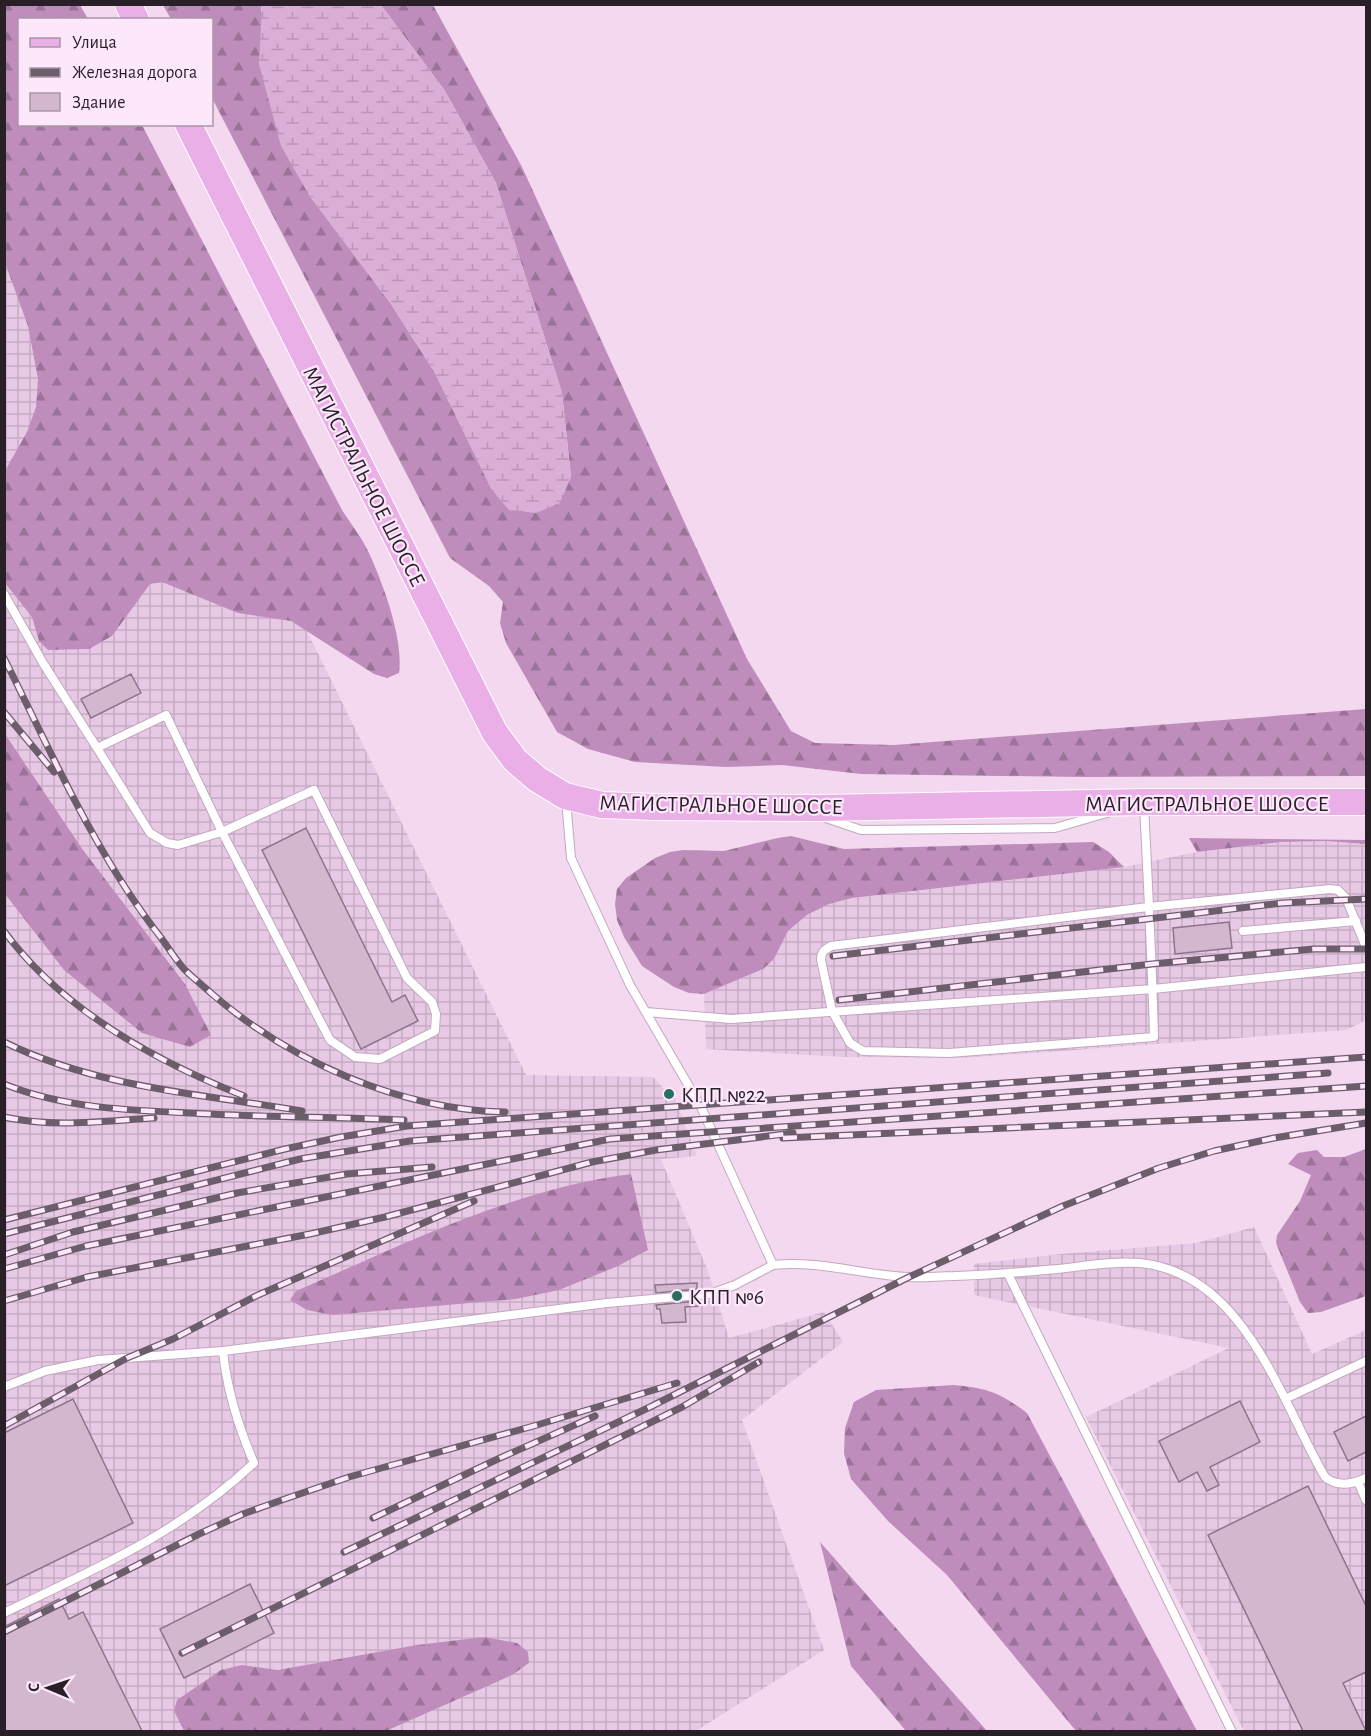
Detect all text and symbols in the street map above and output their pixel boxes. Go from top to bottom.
legend [18,18,213,126]
text: Улица [72,34,117,52]
text: Железная дорога [72,64,197,82]
text: Здание [72,94,126,112]
street label: МАГИСТРАЛЬНОЕ ШОССЕ [299,363,429,590]
street label: МАГИСТРАЛЬНОЕ ШОССЕ [599,792,843,818]
street label: МАГИСТРАЛЬНОЕ ШОССЕ [1085,793,1329,815]
place label: КПП №22 [681,1084,766,1106]
marker: КПП №22 [662,1087,676,1101]
place label: КПП №6 [689,1286,764,1308]
marker: КПП №6 [670,1289,684,1303]
north arrow [18,1658,78,1718]
text: С [26,1683,42,1692]

